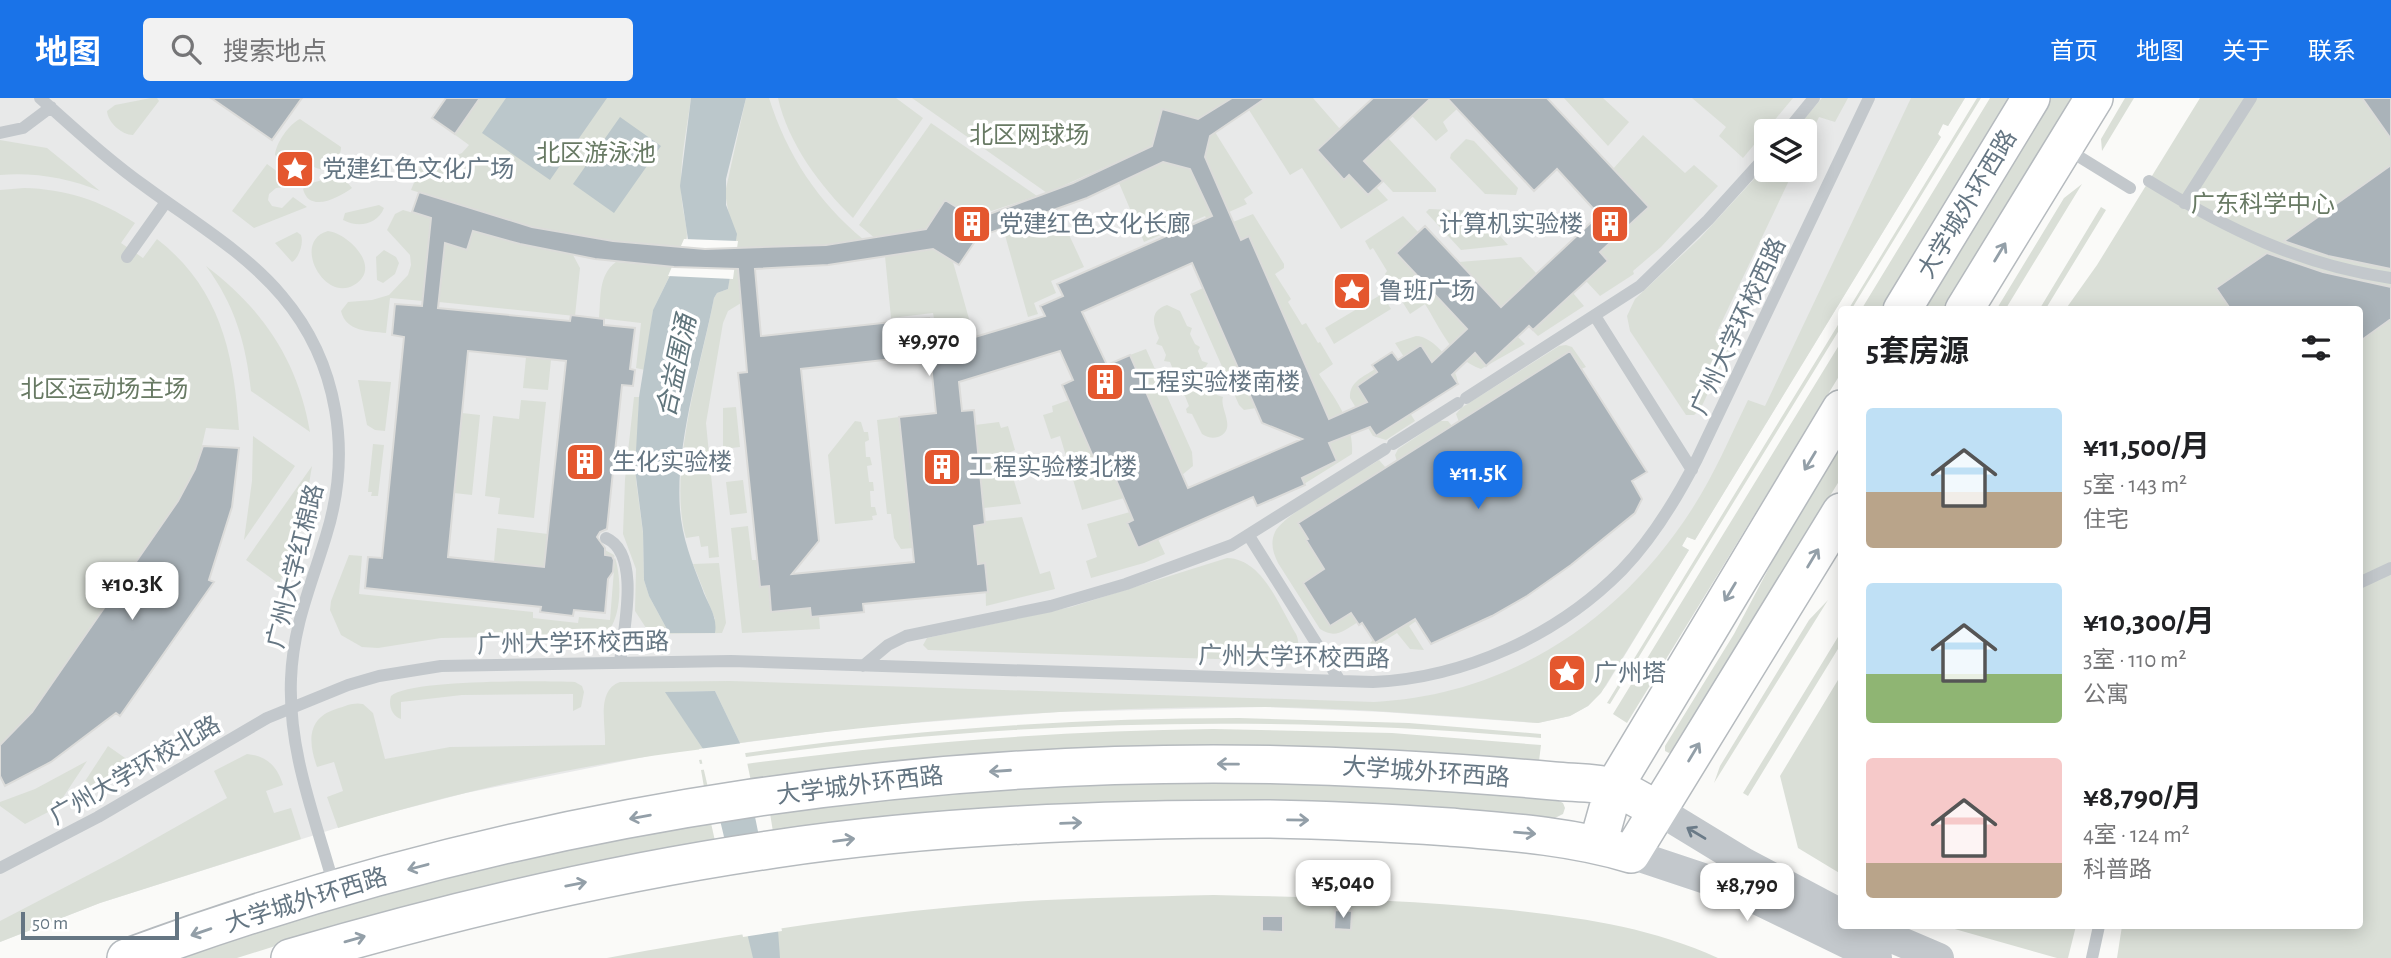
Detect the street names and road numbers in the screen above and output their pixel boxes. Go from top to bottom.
street label: 大学城外环西路 [1913,125,2021,283]
street label: 广州大学环校西路 [1686,234,1790,418]
street label: 广州大学红棉路 [262,481,328,651]
street label: 广州大学环校西路 [477,628,669,658]
street label: 广州大学环校西路 [1198,642,1390,672]
street label: 广州大学环校北路 [45,711,225,829]
street label: 大学城外环西路 [1341,753,1511,791]
street label: 大学城外环西路 [775,762,945,808]
street label: 大学城外环西路 [222,863,390,937]

